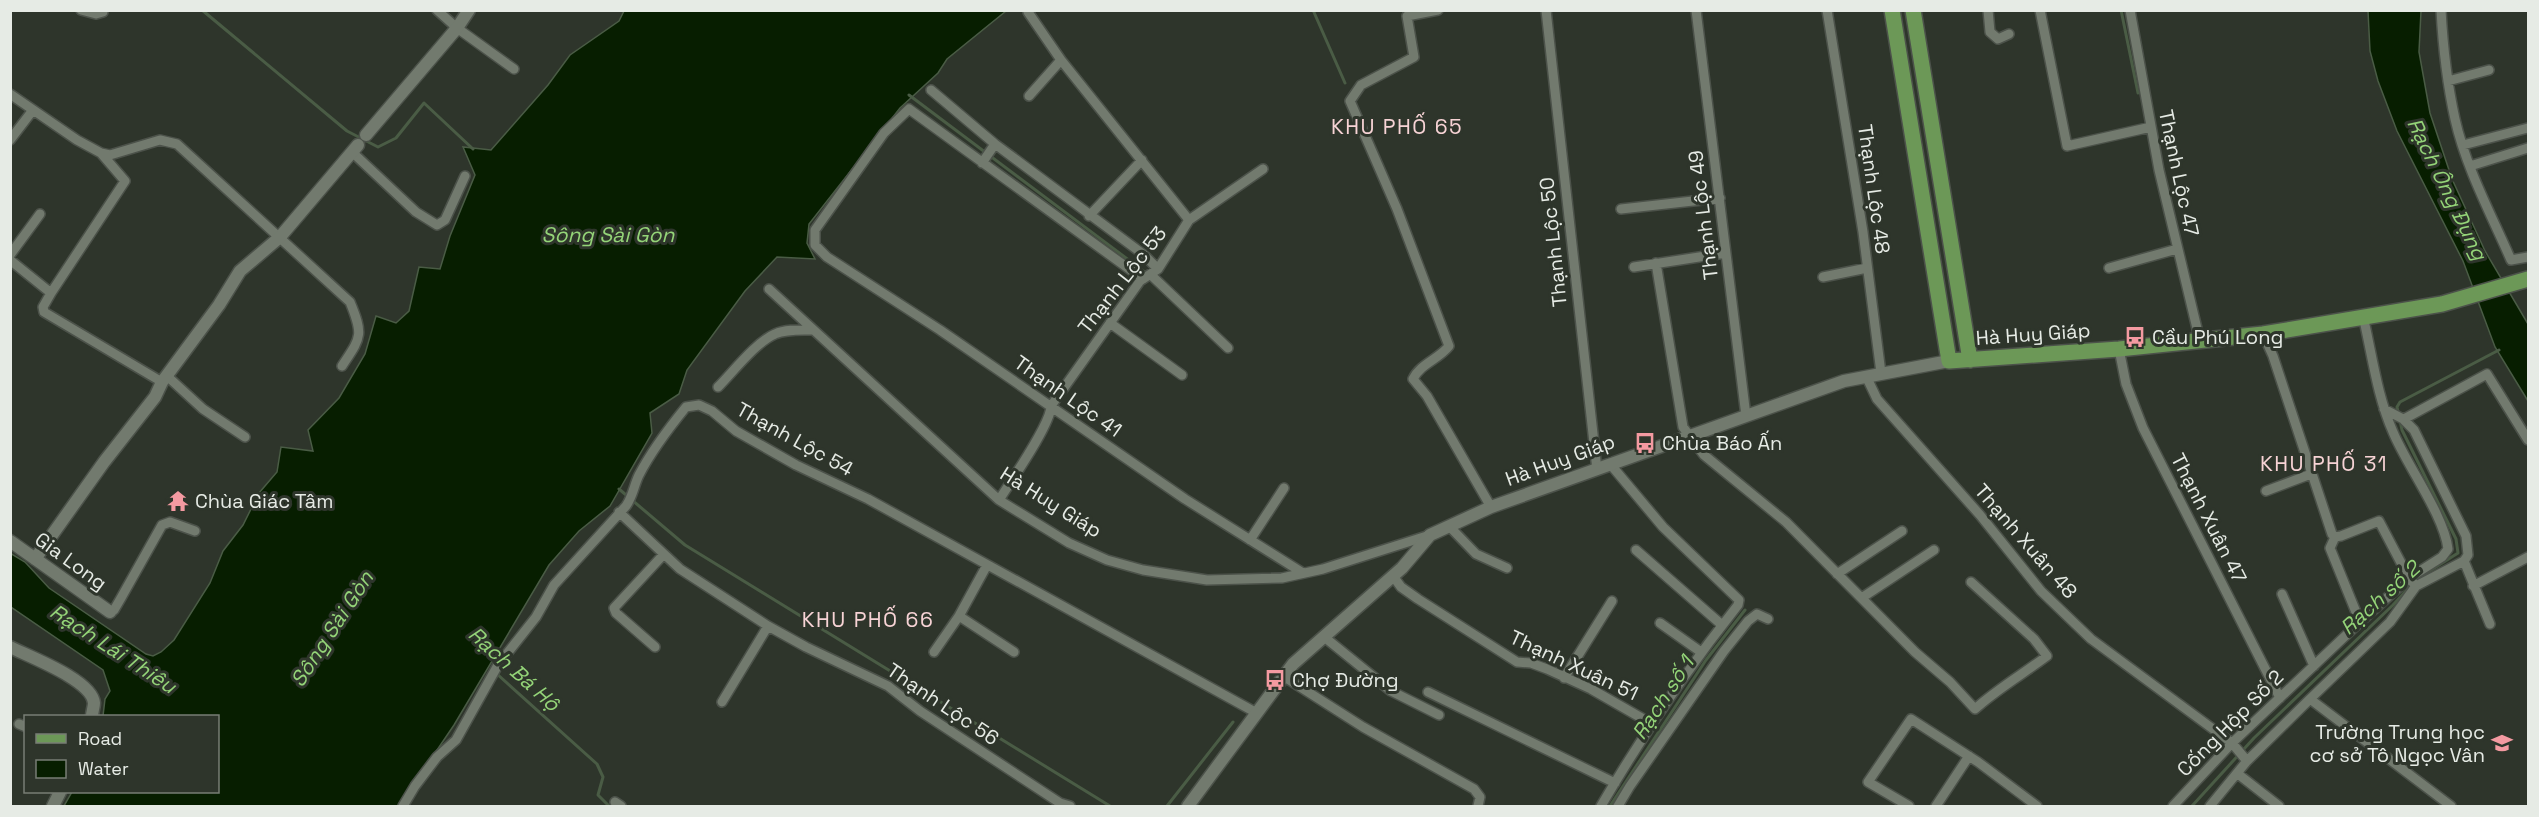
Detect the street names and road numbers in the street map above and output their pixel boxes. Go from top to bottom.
street label: Thạnh Lộc 47 [2153,107,2205,239]
street label: Thạnh Lộc 48 [1852,123,1896,255]
street label: Thạnh Lộc 49 [1682,149,1724,281]
street label: Thạnh Lộc 50 [1533,176,1573,308]
street label: Thạnh Lộc 53 [1072,221,1172,339]
street label: Hà Huy Giáp [1975,317,2091,351]
street label: Thạnh Lộc 41 [1009,349,1127,443]
street label: Thạnh Lộc 54 [732,396,858,482]
street label: Hà Huy Giáp [1502,428,1618,492]
street label: Thạnh Xuân 47 [2165,449,2253,587]
street label: Hà Huy Giáp [995,461,1107,543]
street label: Thạnh Xuân 48 [1969,478,2083,604]
street label: Gia Long [30,526,112,596]
street label: Thạnh Xuân 51 [1506,624,1642,706]
street label: Thạnh Lộc 56 [882,657,1004,751]
street label: Cống Hộp Số 2 [2171,664,2289,782]

